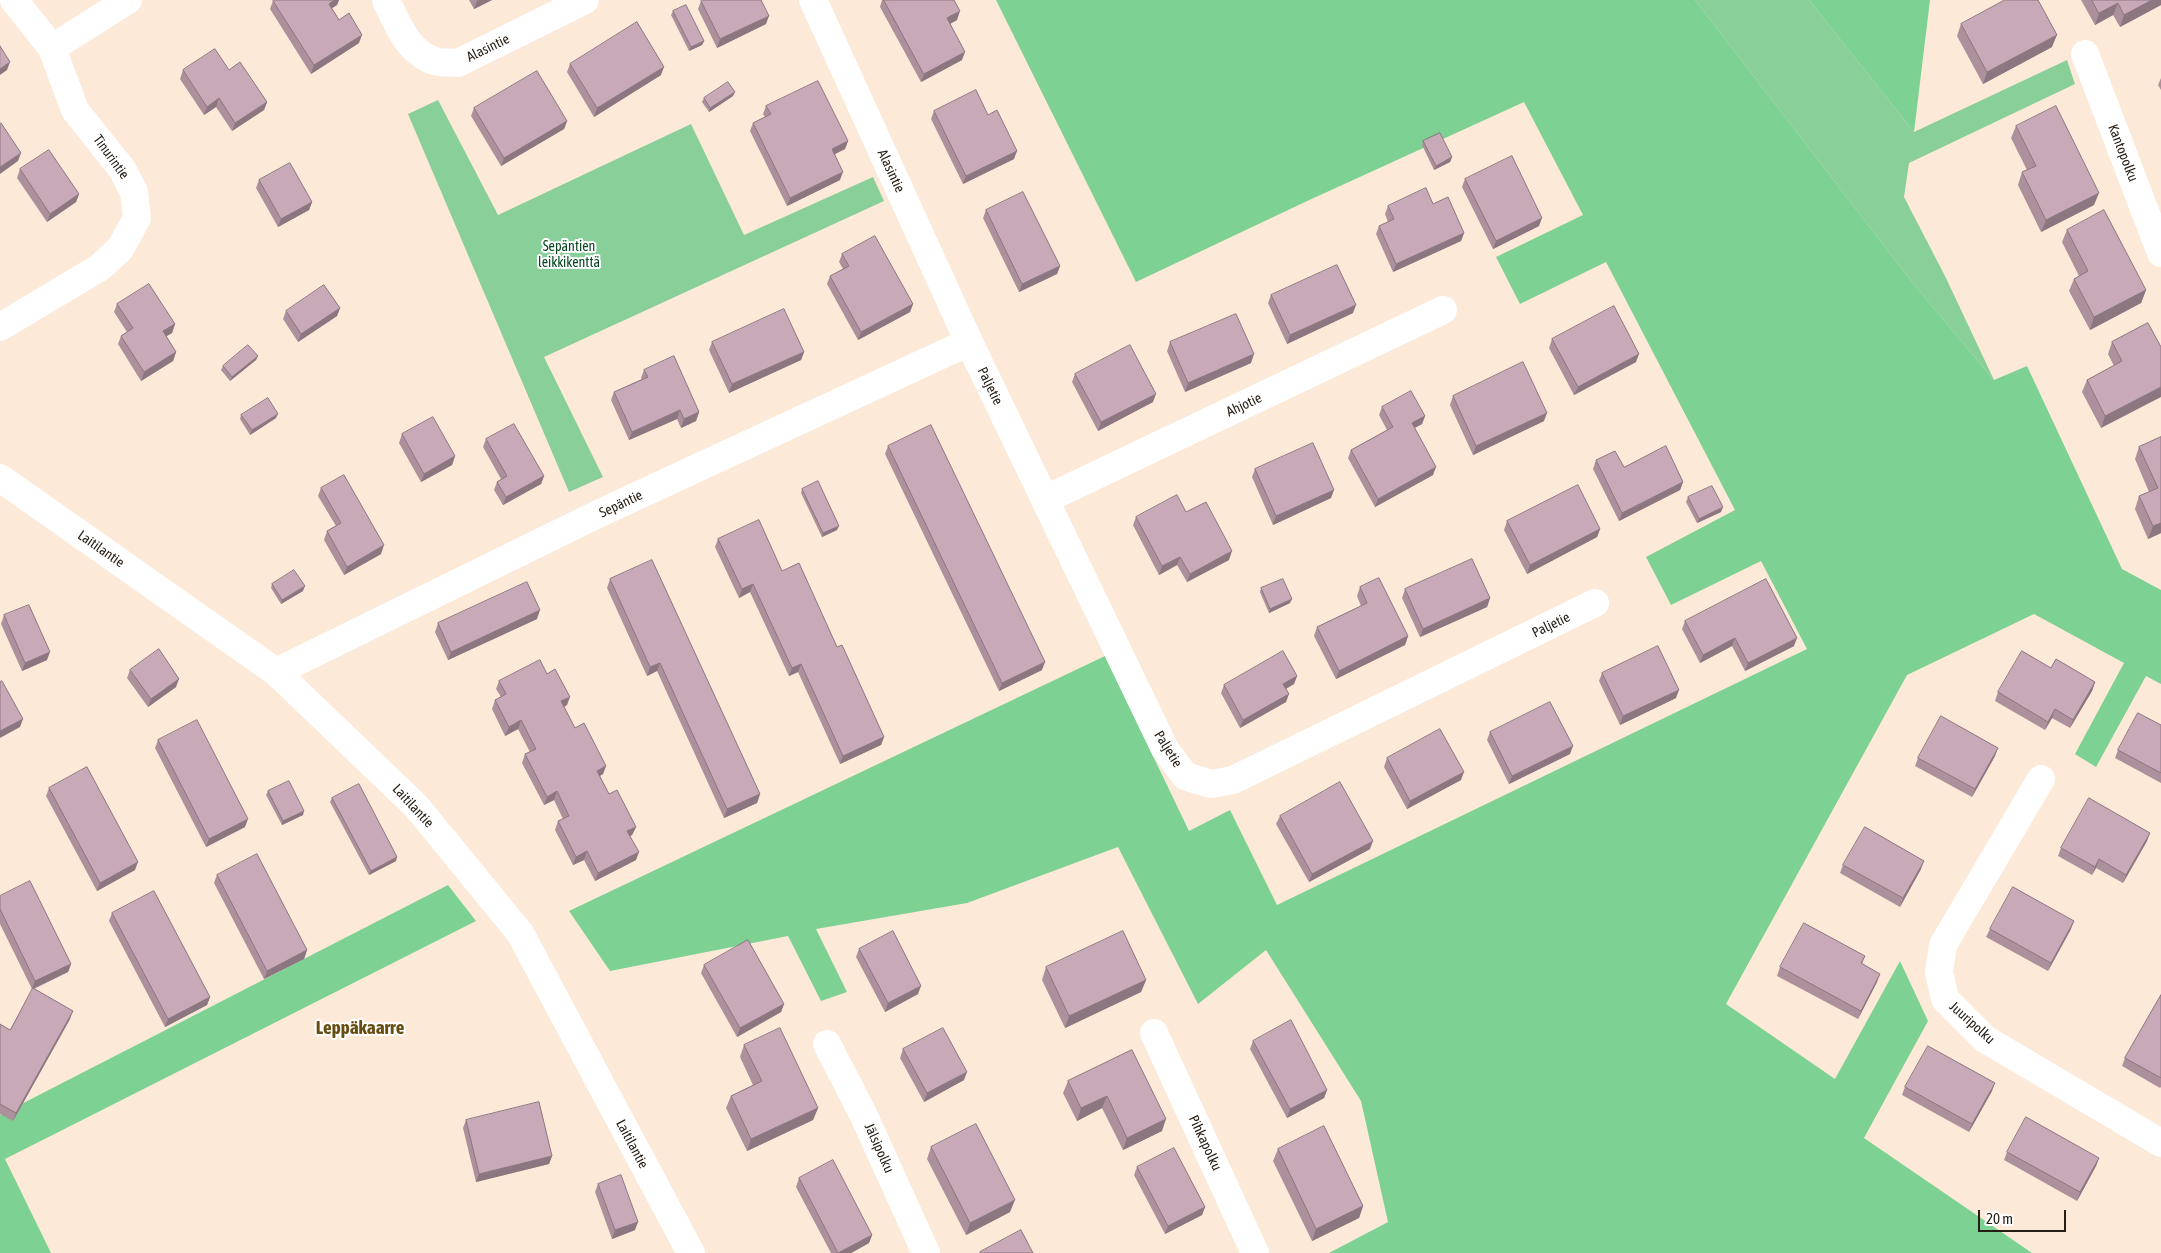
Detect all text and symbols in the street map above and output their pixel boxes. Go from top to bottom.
street label: Alasintie [464,30,512,66]
street label: Kantopolku [2104,122,2142,184]
street label: Tinurintie [89,132,133,182]
street label: Alasintie [874,147,908,195]
park label: Sepäntien leikkikenttä [538,239,600,272]
street label: Paljetie [974,364,1006,408]
street label: Ahjotie [1224,390,1264,420]
street label: Sepäntie [597,487,645,521]
street label: Laitilantie [74,527,128,571]
street label: Paljetie [1529,609,1573,641]
street label: Paljetie [1150,728,1186,770]
street label: Laitilantie [389,781,437,831]
street label: Juuripolku [1946,998,1998,1048]
district label: Leppäkaarre [316,1017,404,1039]
street label: Pihkapolku [1185,1113,1225,1173]
street label: Laitilantie [612,1117,652,1171]
street label: Jälsipolku [861,1121,897,1175]
scale bar [1981,1200,2068,1232]
text: 20 m [1986,1210,2013,1227]

